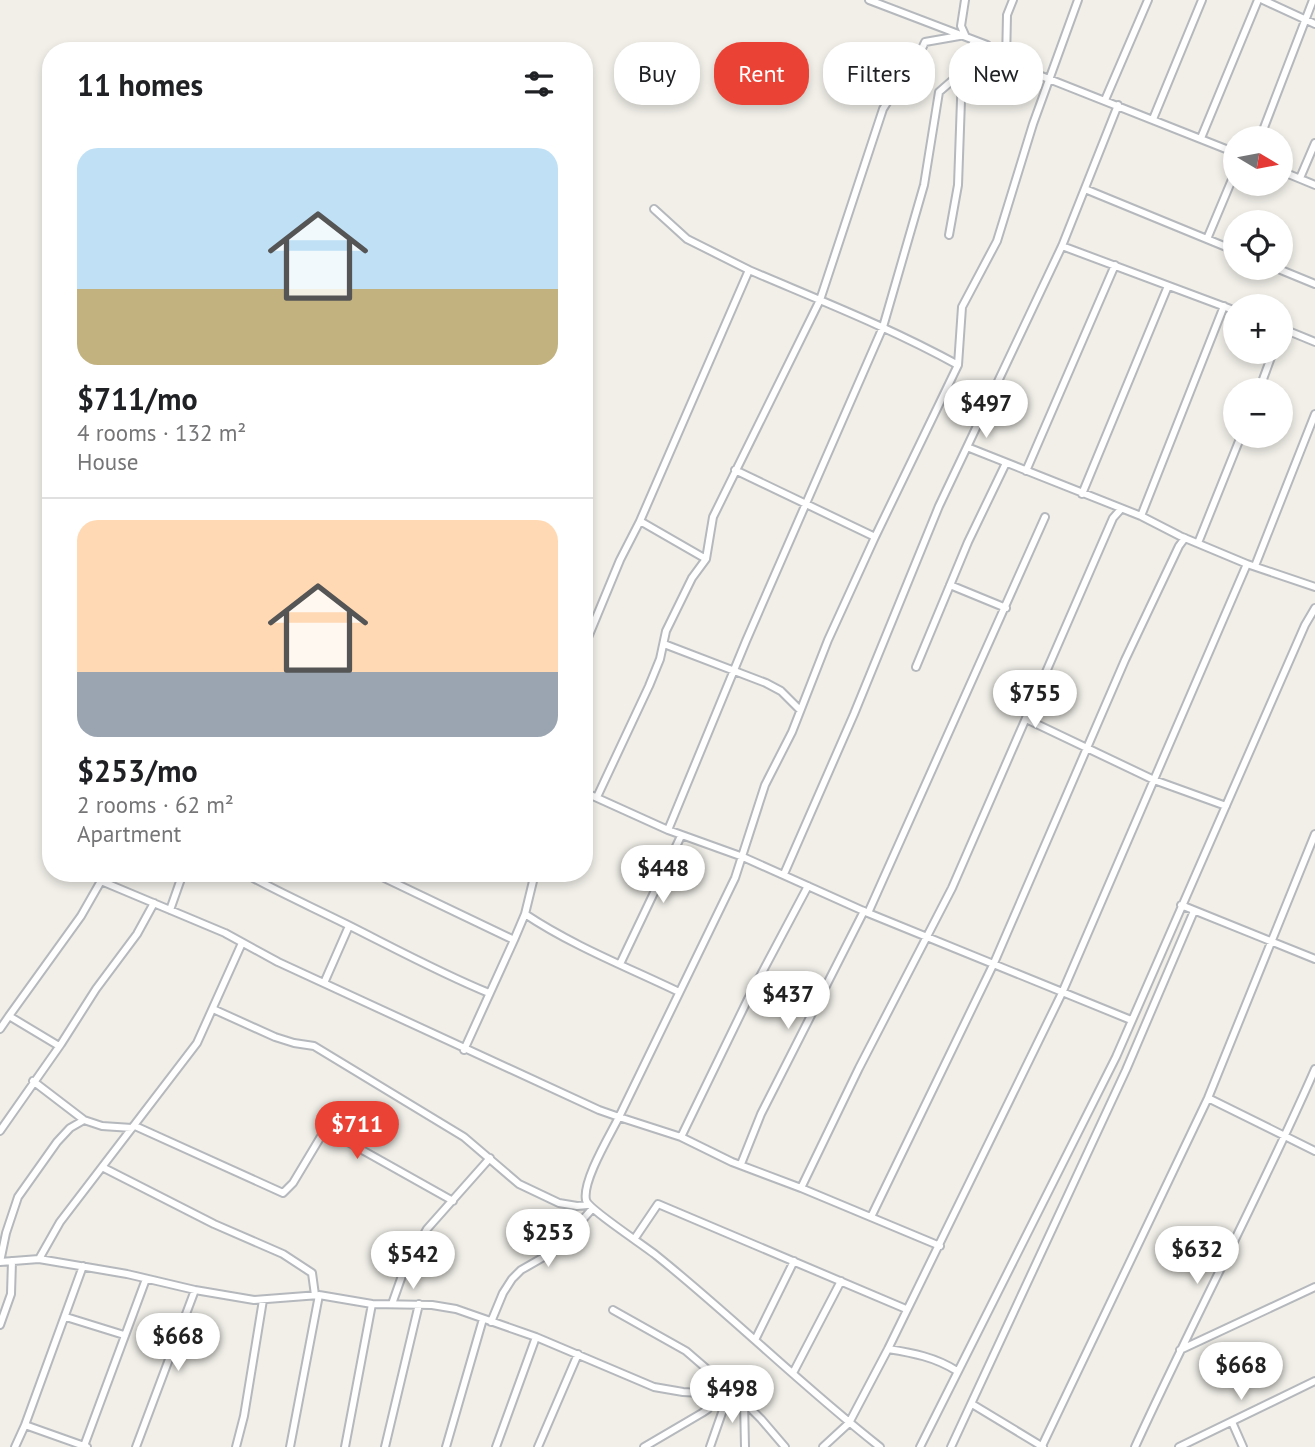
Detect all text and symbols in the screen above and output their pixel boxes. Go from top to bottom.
chip: Buy [614,42,700,105]
chip: Rent [714,42,809,105]
chip: Filters [823,42,935,105]
chip: New [949,42,1043,105]
text: 11 homes [77,65,203,104]
icon: filters [520,65,558,103]
north arrow [1223,126,1293,196]
map controls [1223,126,1293,448]
icon: home [255,193,381,319]
button: locate [1223,210,1293,280]
button: + [1223,294,1293,364]
button: − [1223,378,1293,448]
text: $711/mo [77,379,198,418]
pin: $497 [945,380,1027,440]
text: $497 [960,388,1012,417]
text: 4 rooms · 132 m² [77,418,246,447]
text: House [77,447,139,476]
icon: home [255,565,381,691]
pin: $755 [994,670,1076,730]
text: $755 [1009,678,1061,707]
text: $253/mo [77,751,198,790]
text: 2 rooms · 62 m² [77,790,234,819]
text: Apartment [77,819,181,848]
pin: $448 [622,846,704,905]
text: $448 [637,853,689,882]
pin: $437 [747,972,829,1031]
text: $437 [762,979,814,1008]
pin: $711 [316,1102,398,1161]
text: $711 [331,1109,383,1138]
pin: $253 [507,1210,589,1269]
text: $253 [522,1217,574,1246]
pin: $632 [1156,1226,1238,1286]
pin: $542 [372,1232,454,1291]
text: $632 [1171,1234,1223,1263]
text: $542 [387,1239,439,1268]
pin: $668 [137,1314,219,1373]
text: $668 [152,1321,204,1350]
pin: $668 [1200,1342,1282,1402]
text: $668 [1215,1350,1267,1379]
pin: $498 [691,1366,773,1425]
text: $498 [706,1373,758,1402]

